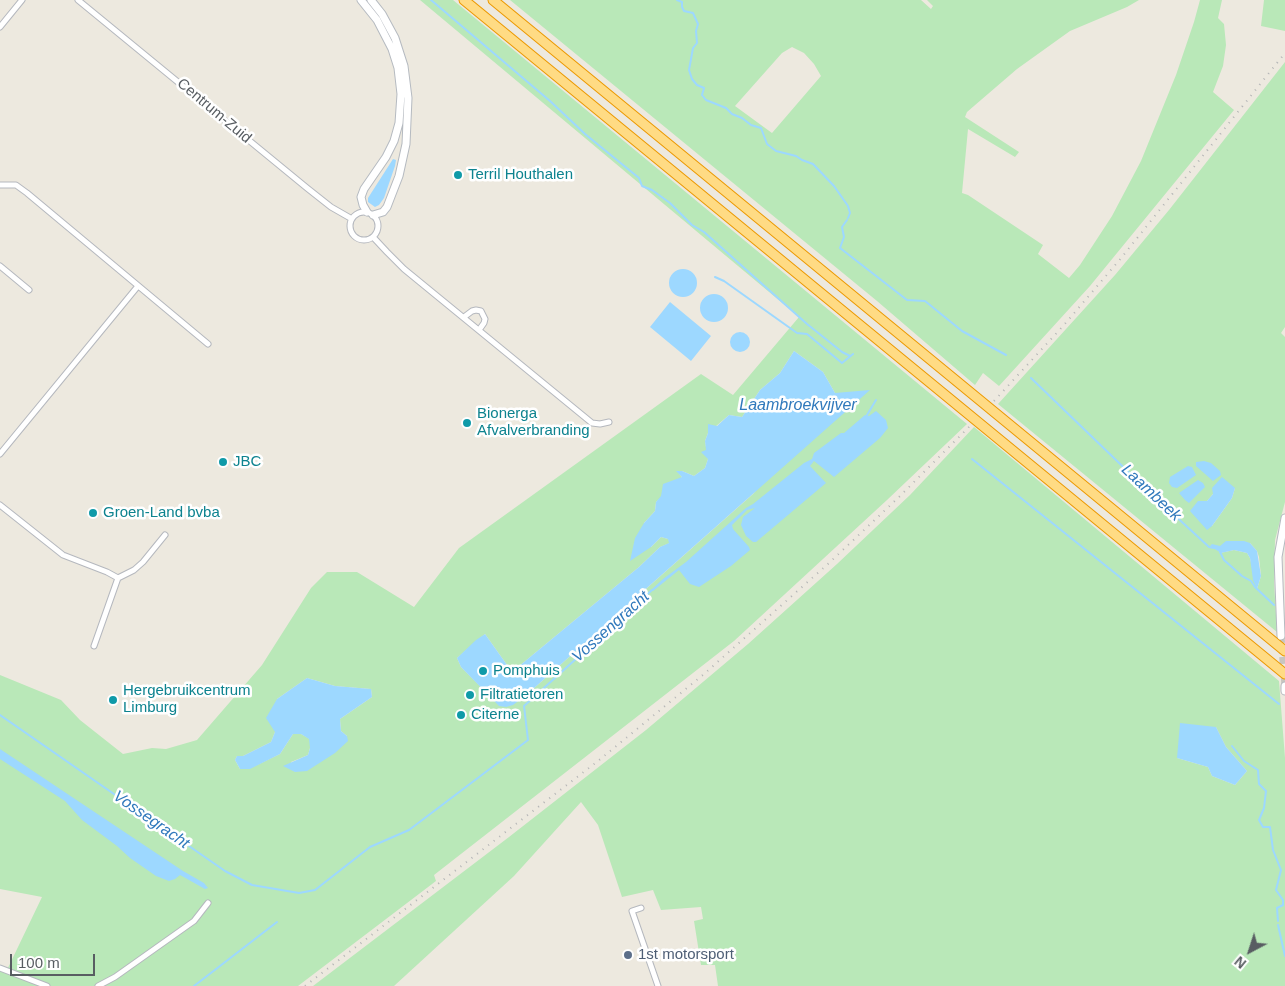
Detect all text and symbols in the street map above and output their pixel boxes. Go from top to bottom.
street label: Centrum-Zuid [173,75,255,147]
place label: Terril Houthalen [468,166,573,184]
marker: Terril Houthalen [452,169,464,181]
water label: Laambroekvijver [739,396,857,416]
place label: Bionerga Afvalverbranding [477,405,590,440]
marker: Bionerga Afvalverbranding [461,417,473,429]
place label: JBC [233,453,261,471]
marker: JBC [217,456,229,468]
water label: Laambeek [1117,460,1185,526]
place label: Groen-Land bvba [103,504,220,522]
marker: Groen-Land bvba [87,507,99,519]
water label: Vossengracht [568,587,654,667]
place label: Pomphuis [493,662,560,680]
marker: Pomphuis [477,665,489,677]
place label: Hergebruikcentrum Limburg [123,682,251,717]
place label: Filtratietoren [480,686,563,704]
marker: Filtratietoren [464,689,476,701]
marker: Hergebruikcentrum Limburg [107,694,119,706]
place label: Citerne [471,706,519,724]
marker: Citerne [455,709,467,721]
water label: Vossegracht [109,787,193,853]
north arrow [1225,926,1275,976]
scale bar [12,944,98,976]
place label: 1st motorsport [638,946,734,964]
marker: 1st motorsport [622,949,634,961]
text: N [1231,953,1249,972]
text: 100 m [18,954,60,971]

